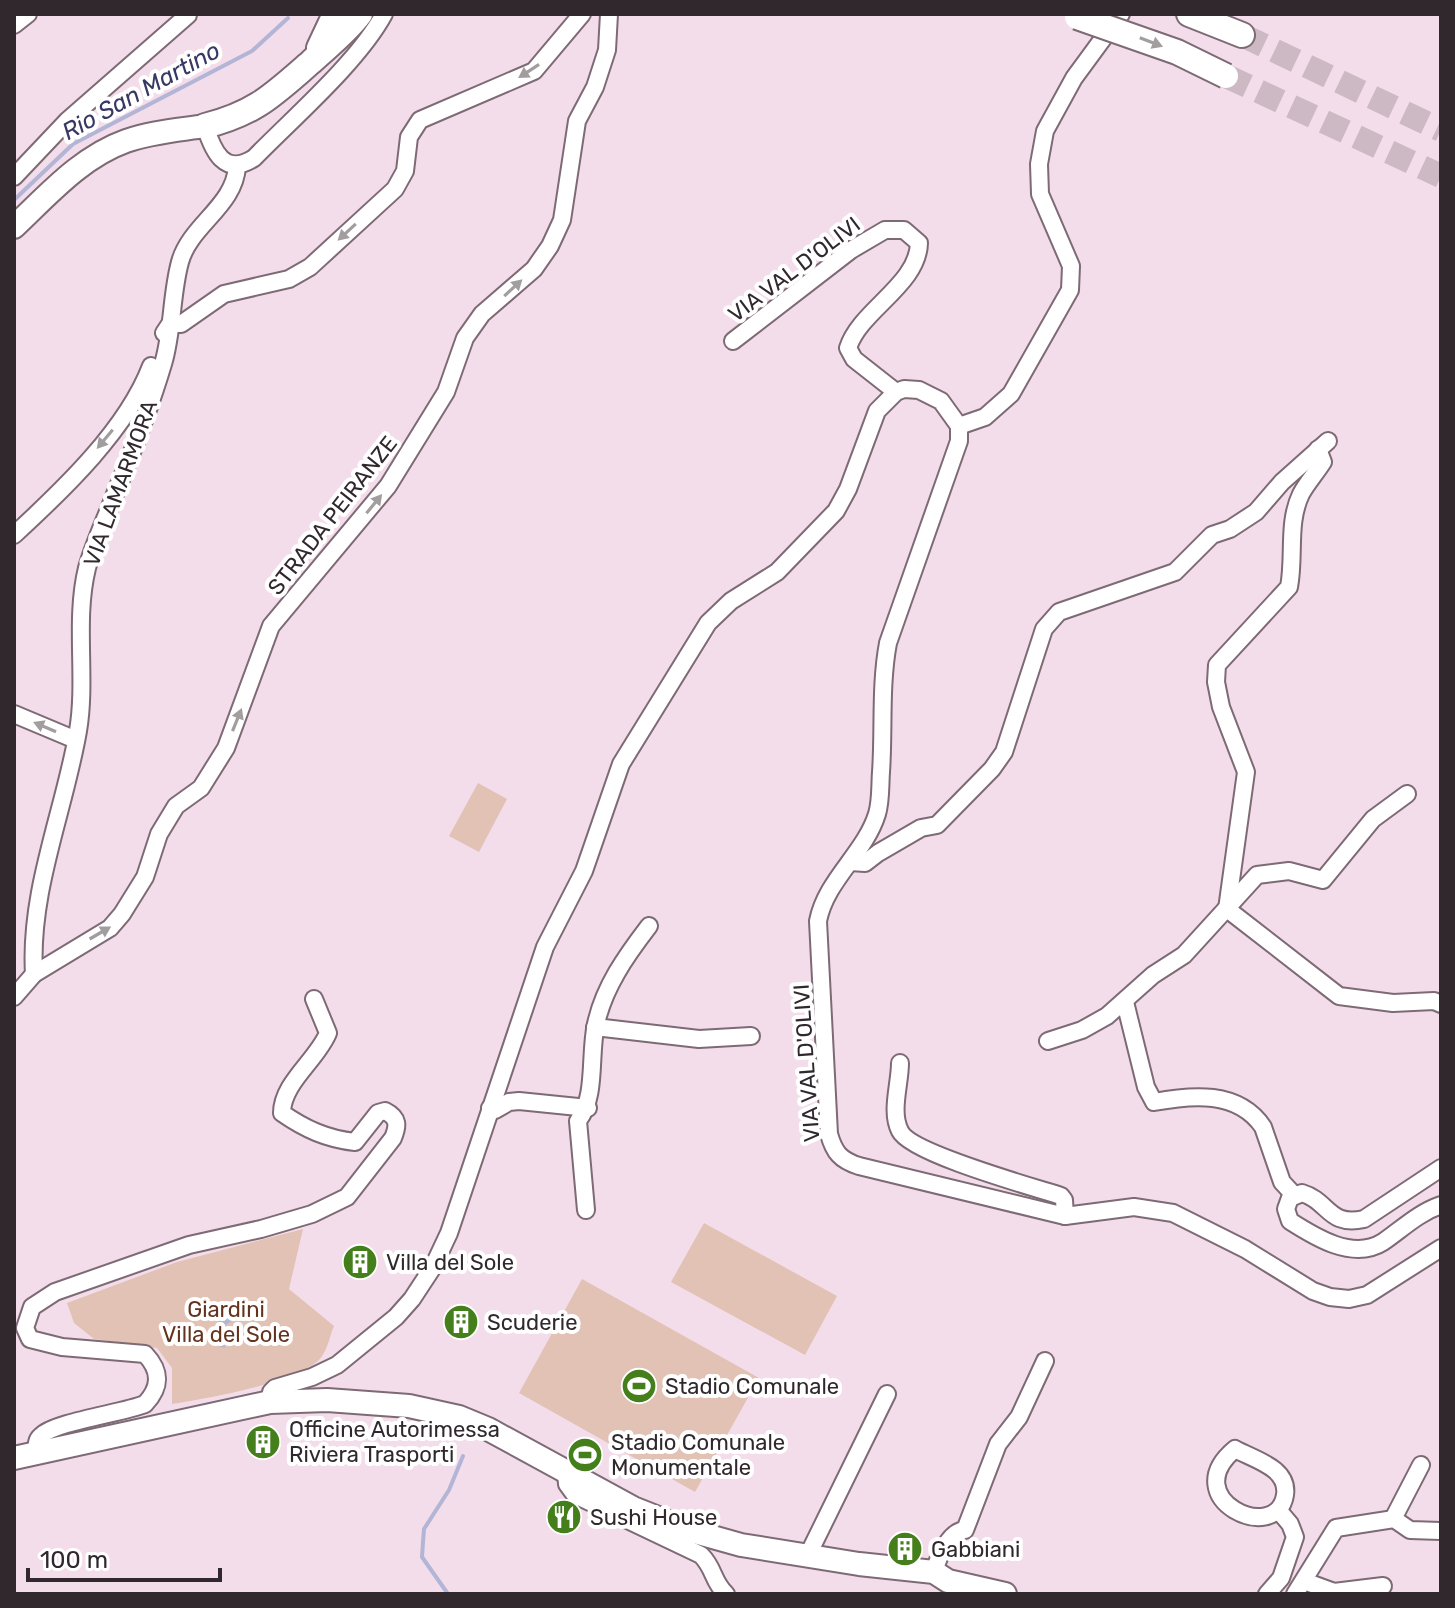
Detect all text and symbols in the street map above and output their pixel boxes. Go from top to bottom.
water label: Rio San Martino [57,36,225,146]
one-way arrow [1139,36,1163,49]
one-way arrow [519,63,540,78]
street label: VIA VAL D'OLIVI [723,211,866,328]
one-way arrow [338,223,357,241]
one-way arrow [503,279,522,297]
street label: VIA LAMARMORA [78,396,163,570]
one-way arrow [97,429,114,449]
street label: STRADA PEIRANZE [262,430,403,600]
one-way arrow [365,494,382,514]
one-way arrow [231,708,244,732]
one-way arrow [33,720,57,733]
one-way arrow [89,926,111,940]
street label: VIA VAL D'OLIVI [788,983,825,1143]
building icon: Villa del Sole [341,1243,379,1281]
place label: Villa del Sole [386,1249,514,1276]
park label: Giardini Villa del Sole [162,1296,290,1348]
building icon: Scuderie [442,1303,480,1341]
place label: Scuderie [487,1309,578,1336]
sports icon: Stadio Comunale [620,1367,658,1405]
place label: Stadio Comunale [665,1373,839,1400]
place label: Officine Autorimessa Riviera Trasporti [289,1416,500,1468]
building icon: Officine Autorimessa Riviera Trasporti [244,1423,282,1461]
place label: Stadio Comunale Monumentale [611,1429,785,1481]
sports icon: Stadio Comunale Monumentale [566,1436,604,1474]
restaurant icon: Sushi House [545,1498,583,1536]
place label: Sushi House [590,1504,717,1531]
building icon: Gabbiani [886,1530,924,1568]
scale bar [28,1532,220,1582]
place label: Gabbiani [931,1536,1020,1563]
text: 100 m [40,1546,108,1574]

